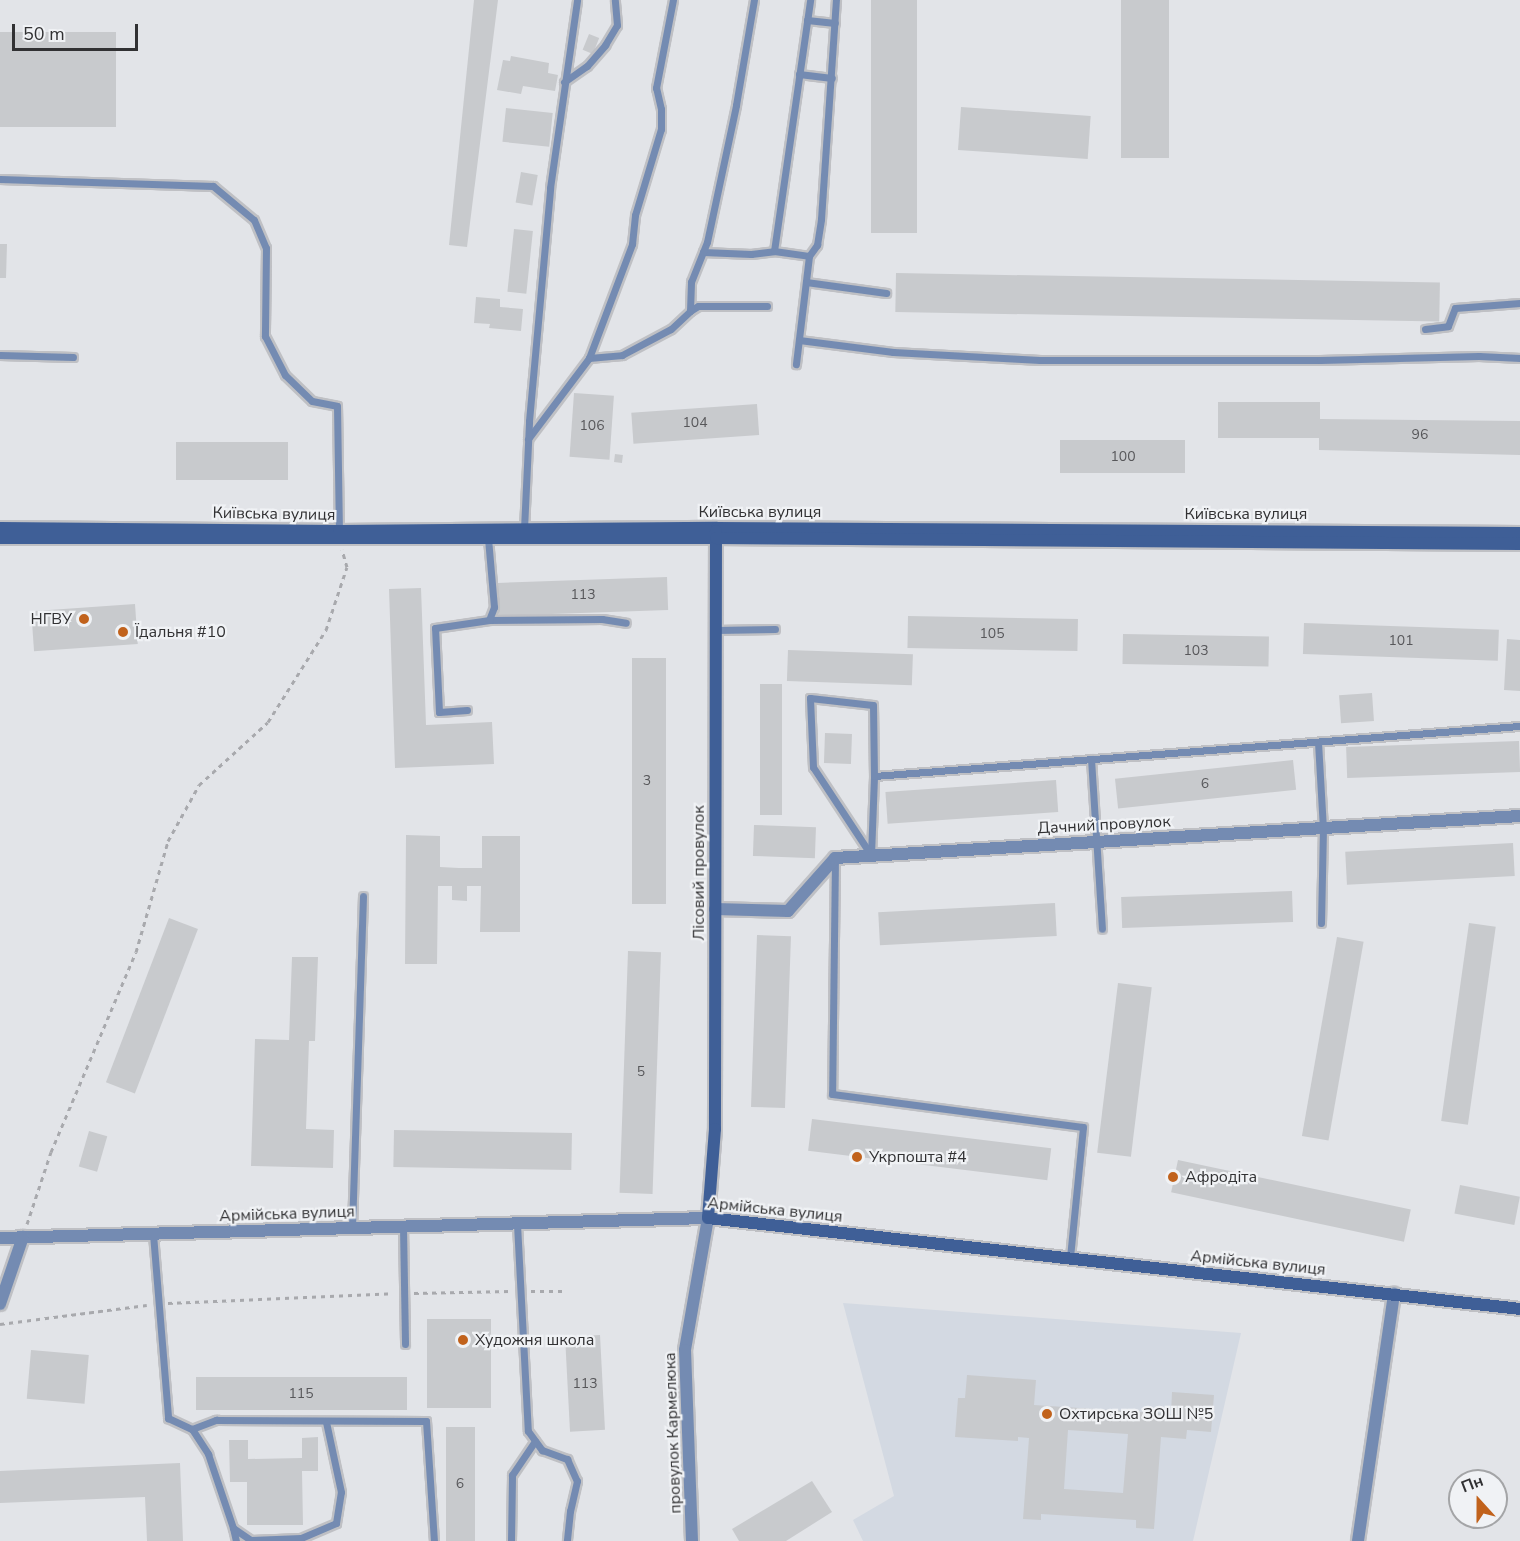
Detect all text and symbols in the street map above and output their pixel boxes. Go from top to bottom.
scale bar [15,12,141,50]
text: 50 m [23,22,65,46]
house number: 104 [682,415,708,431]
house number: 106 [579,418,605,434]
house number: 96 [1412,427,1428,443]
house number: 100 [1110,449,1136,465]
street label: Київська вулиця [699,502,821,522]
street label: Київська вулиця [212,503,336,525]
street label: Київська вулиця [1185,504,1307,524]
house number: 113 [570,587,596,603]
place label: НГВУ [31,609,72,629]
marker: НГВУ [77,612,91,626]
place label: Їдальня #10 [135,622,226,642]
marker: Їдальня #10 [116,625,130,639]
house number: 105 [979,626,1005,642]
house number: 101 [1388,633,1414,649]
house number: 103 [1183,643,1209,659]
house number: 3 [643,773,651,789]
house number: 6 [1201,776,1209,792]
street label: Лісовий провулок [689,805,709,941]
street label: Дачний провулок [1037,812,1171,838]
house number: 5 [637,1064,645,1080]
place label: Укрпошта #4 [869,1147,967,1167]
marker: Укрпошта #4 [850,1150,864,1164]
place label: Афродіта [1185,1167,1257,1187]
marker: Афродіта [1166,1170,1180,1184]
street label: Армійська вулиця [707,1193,843,1227]
street label: Армійська вулиця [219,1202,355,1226]
street label: Армійська вулиця [1190,1246,1326,1280]
place label: Художня школа [475,1330,594,1350]
marker: Художня школа [456,1333,470,1347]
street label: провулок Кармелюка [661,1352,685,1514]
house number: 113 [572,1376,598,1392]
house number: 115 [288,1386,314,1402]
place label: Охтирська ЗОШ №5 [1059,1404,1213,1424]
marker: Охтирська ЗОШ №5 [1040,1407,1054,1421]
north arrow [1448,1469,1508,1529]
text: Пн [1458,1470,1486,1498]
house number: 6 [456,1476,464,1492]

